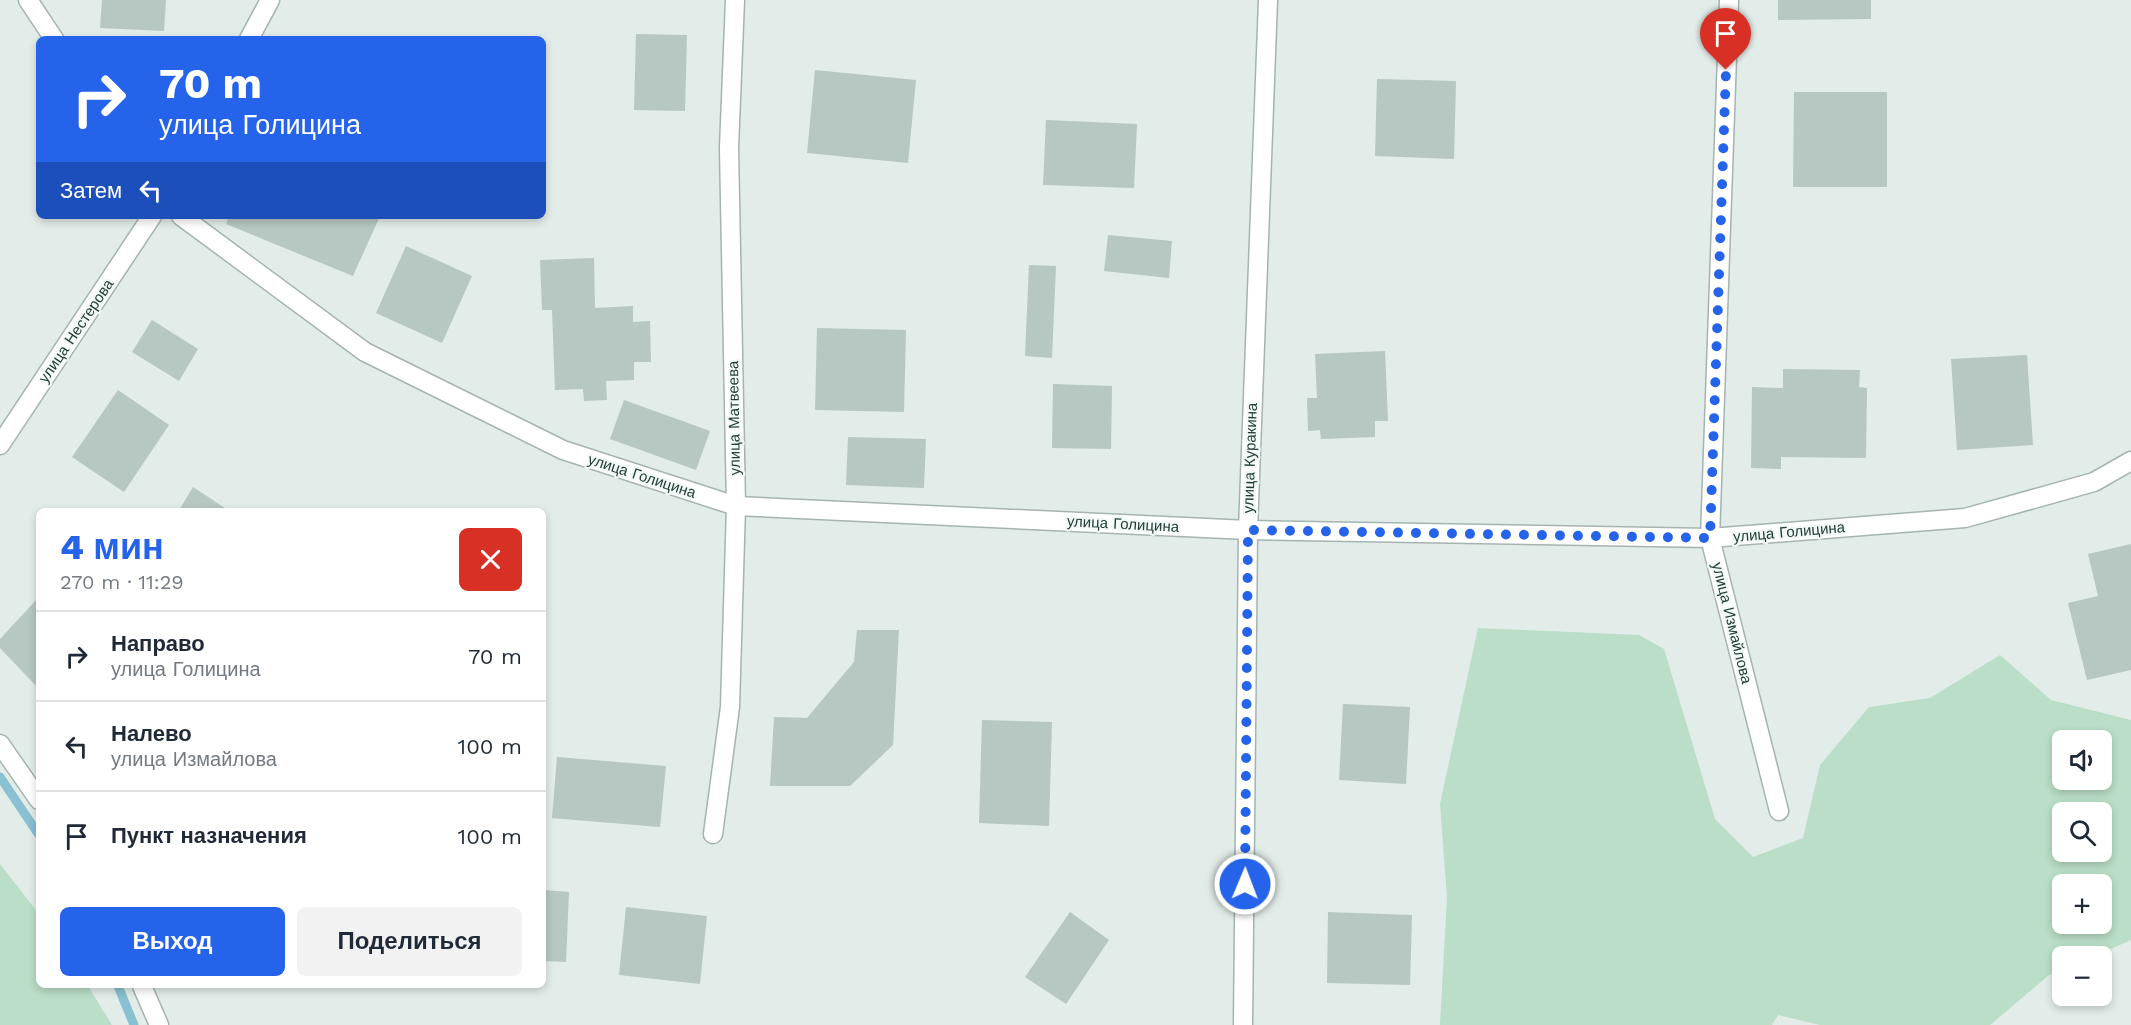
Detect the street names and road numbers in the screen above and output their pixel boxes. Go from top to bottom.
street label: улица Нестерова [35,275,118,386]
street label: улица Матвеева [724,360,744,475]
street label: улица Куракина [1239,402,1261,514]
street label: улица Голицина [586,450,699,502]
street label: улица Голицина [1066,512,1180,536]
street label: улица Голицина [1732,518,1846,546]
street label: улица Измайлова [1708,560,1756,686]

